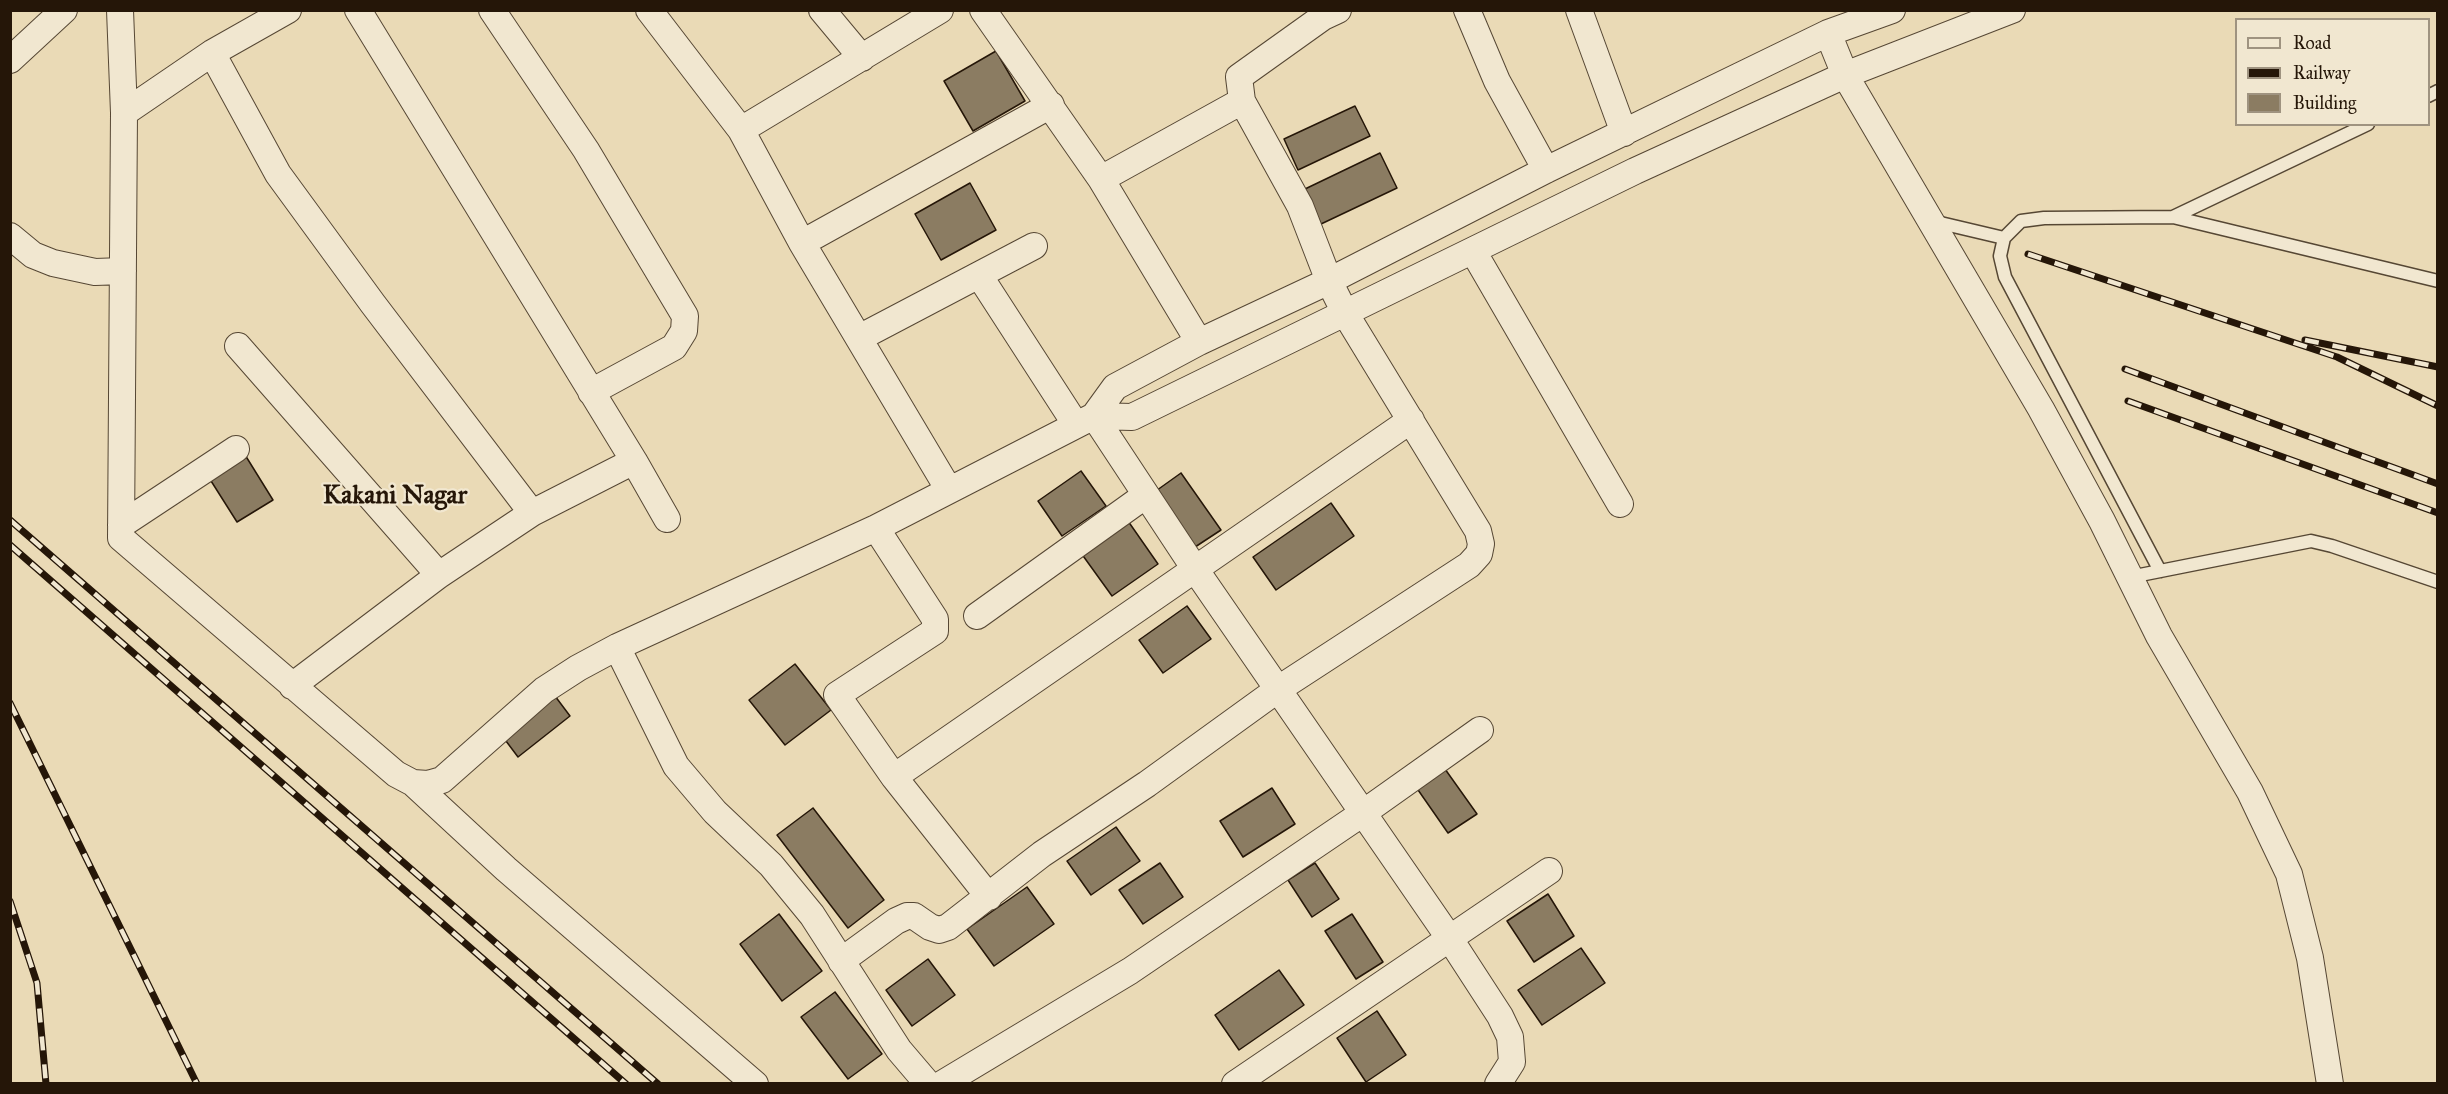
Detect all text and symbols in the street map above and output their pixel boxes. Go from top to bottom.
legend [2235,18,2430,126]
text: Road [2293,32,2331,54]
text: Railway [2293,62,2350,84]
text: Building [2293,92,2356,114]
district label: Kakani Nagar [323,481,467,513]

